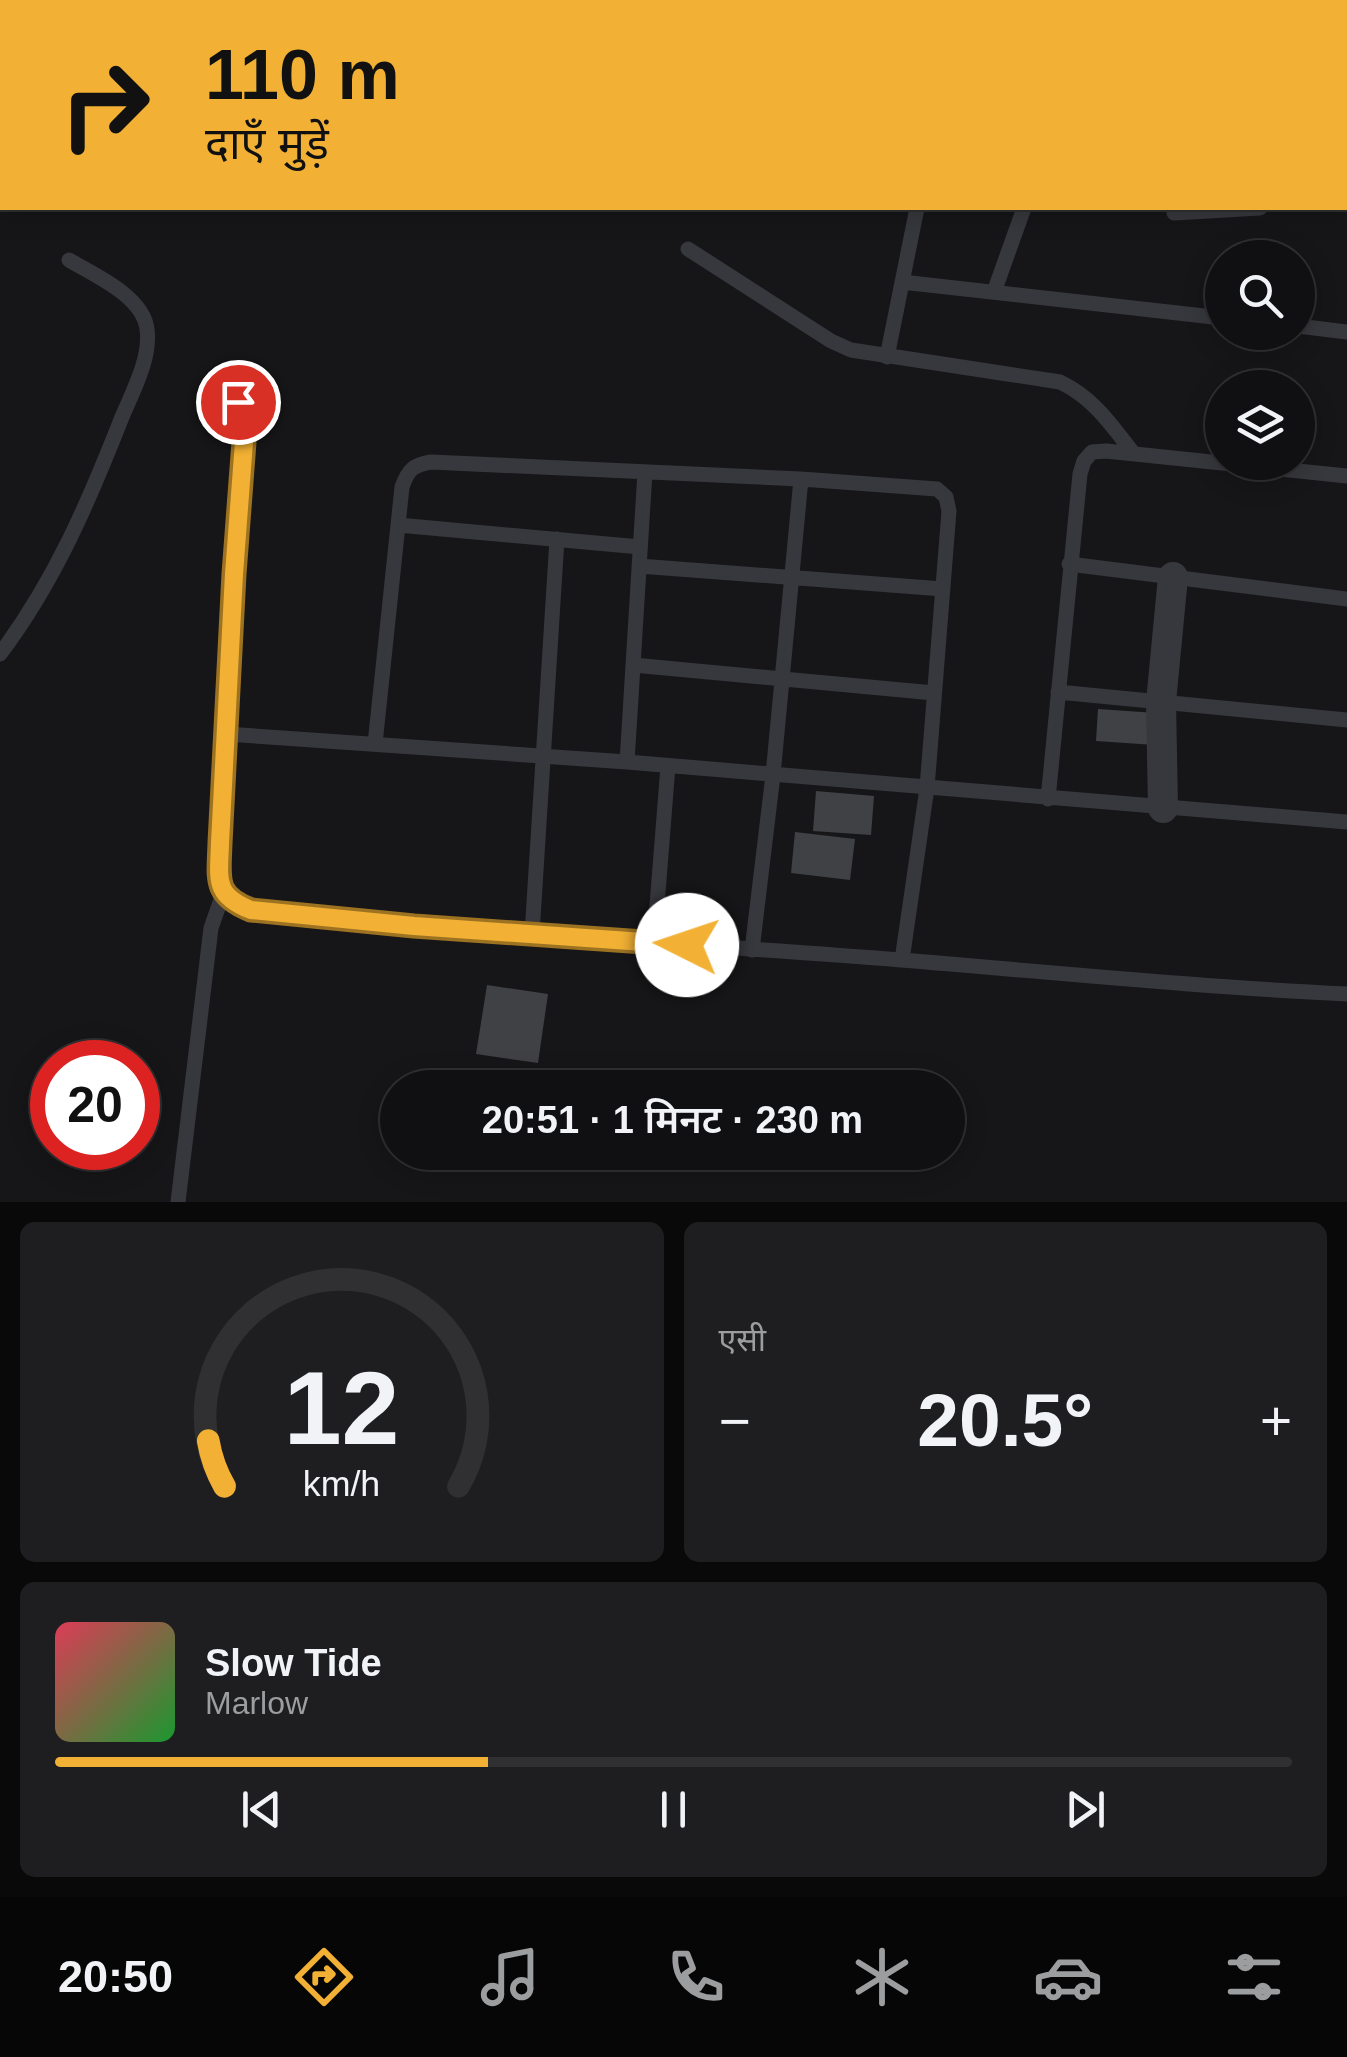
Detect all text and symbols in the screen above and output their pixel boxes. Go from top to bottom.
text: 110 m [205,36,400,114]
icon: right [40,40,170,170]
text: दाएँ मुड़ें [205,118,329,169]
map controls [1205,240,1315,480]
button: search [1205,240,1315,350]
pin [196,360,281,445]
button: layers [1205,370,1315,480]
icon: arrive [211,375,266,430]
position arrow [635,893,739,997]
speed limit sign: 20 [30,1040,160,1170]
text: 20:51 · 1 मिनट · 230 m [482,1099,863,1141]
text: एसी [719,1322,766,1358]
text: 12 [284,1350,400,1466]
text: 20.5° [917,1378,1093,1462]
text: − [719,1390,751,1452]
text: + [1260,1390,1292,1452]
text: km/h [303,1464,380,1504]
text: Slow Tide [205,1642,382,1684]
text: Marlow [205,1685,308,1721]
icon: previous [234,1782,289,1837]
icon: pause [646,1782,701,1837]
icon: next [1058,1782,1113,1837]
icon: directions [289,1942,359,2012]
icon: music [475,1942,545,2012]
icon: phone [661,1942,731,2012]
icon: climate [847,1942,917,2012]
icon: car [1033,1942,1103,2012]
icon: filters [1219,1942,1289,2012]
text: 20:50 [58,1951,173,2002]

